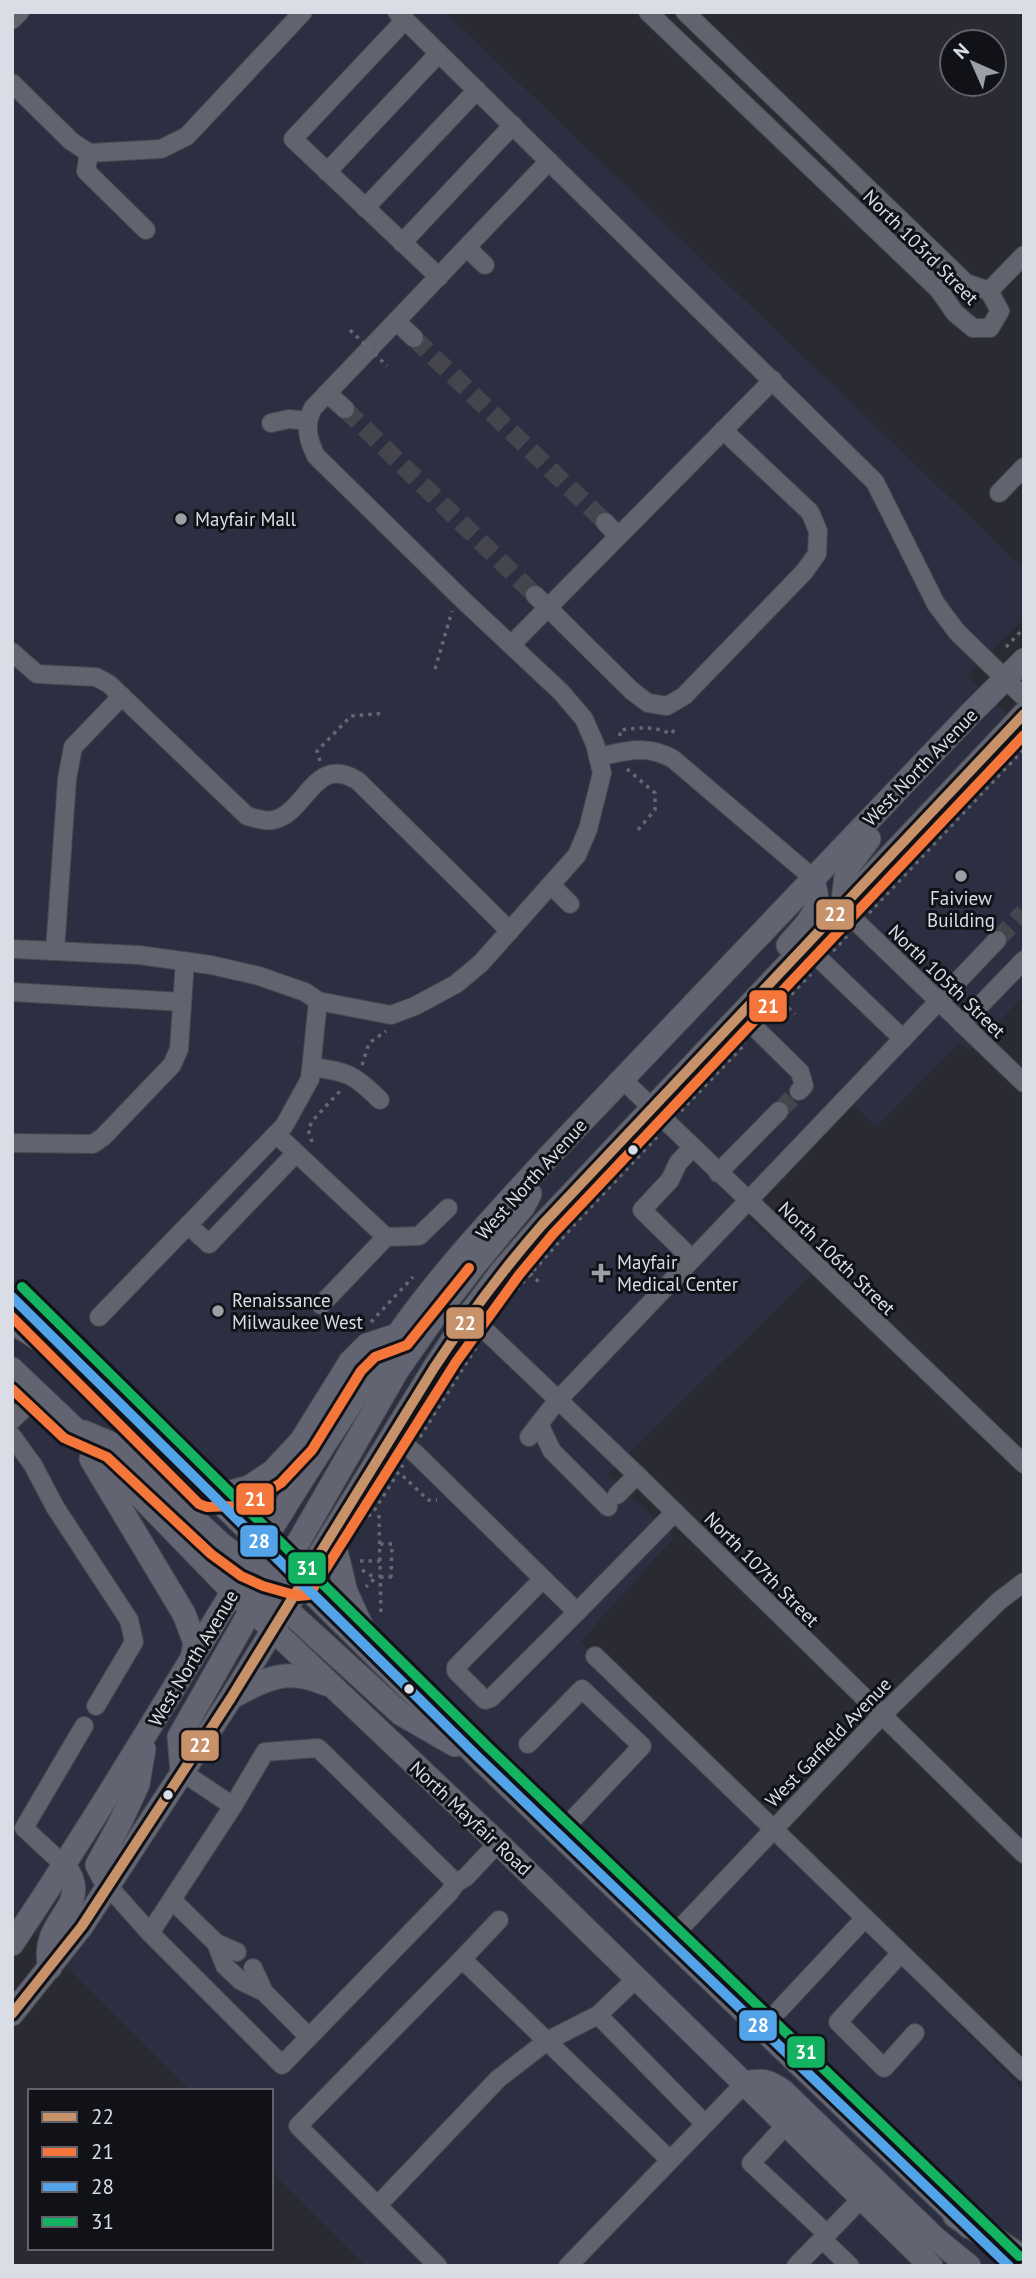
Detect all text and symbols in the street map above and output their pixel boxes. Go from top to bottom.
north arrow [938,28,1008,98]
text: N [948,38,974,64]
street label: North 103rd Street [858,184,984,310]
place label: Mayfair Mall [195,507,296,531]
marker: Mayfair Mall [173,511,189,527]
street label: West North Avenue [858,703,982,831]
marker: Faiview Building [953,868,969,884]
place label: Faiview Building [927,886,995,932]
line badge: 22 [815,898,855,931]
text: 22 [824,902,846,926]
street label: North 105th Street [883,919,1011,1043]
line badge: 21 [748,989,788,1023]
text: 21 [757,994,779,1018]
street label: West North Avenue [470,1113,592,1245]
unlabelled marker [626,1143,640,1157]
street label: North 106th Street [773,1196,901,1320]
place label: Mayfair Medical Center [617,1250,739,1296]
marker: Mayfair Medical Center [591,1263,611,1283]
place label: Renaissance Milwaukee West [232,1288,364,1334]
marker: Renaissance Milwaukee West [210,1303,226,1319]
line badge: 22 [445,1306,485,1340]
text: 22 [454,1311,476,1335]
line badge: 21 [235,1482,275,1516]
text: 21 [244,1487,266,1511]
street label: North 107th Street [699,1506,825,1632]
line badge: 28 [239,1524,279,1558]
text: 28 [248,1529,270,1553]
line badge: 31 [287,1551,327,1585]
text: 31 [296,1556,318,1580]
street label: West North Avenue [143,1585,243,1731]
street label: West Garfield Avenue [760,1672,896,1812]
unlabelled marker [402,1682,416,1696]
line badge: 22 [180,1729,220,1762]
text: 22 [189,1733,211,1757]
street label: North Mayfair Road [405,1755,537,1881]
unlabelled marker [161,1788,175,1802]
line badge: 28 [738,2009,778,2042]
text: 28 [747,2013,769,2037]
line badge: 31 [786,2035,826,2069]
text: 31 [795,2040,817,2064]
legend [28,2089,273,2250]
text: 22 [91,2103,114,2130]
text: 21 [91,2138,114,2165]
text: 28 [91,2173,114,2200]
text: 31 [91,2208,114,2235]

